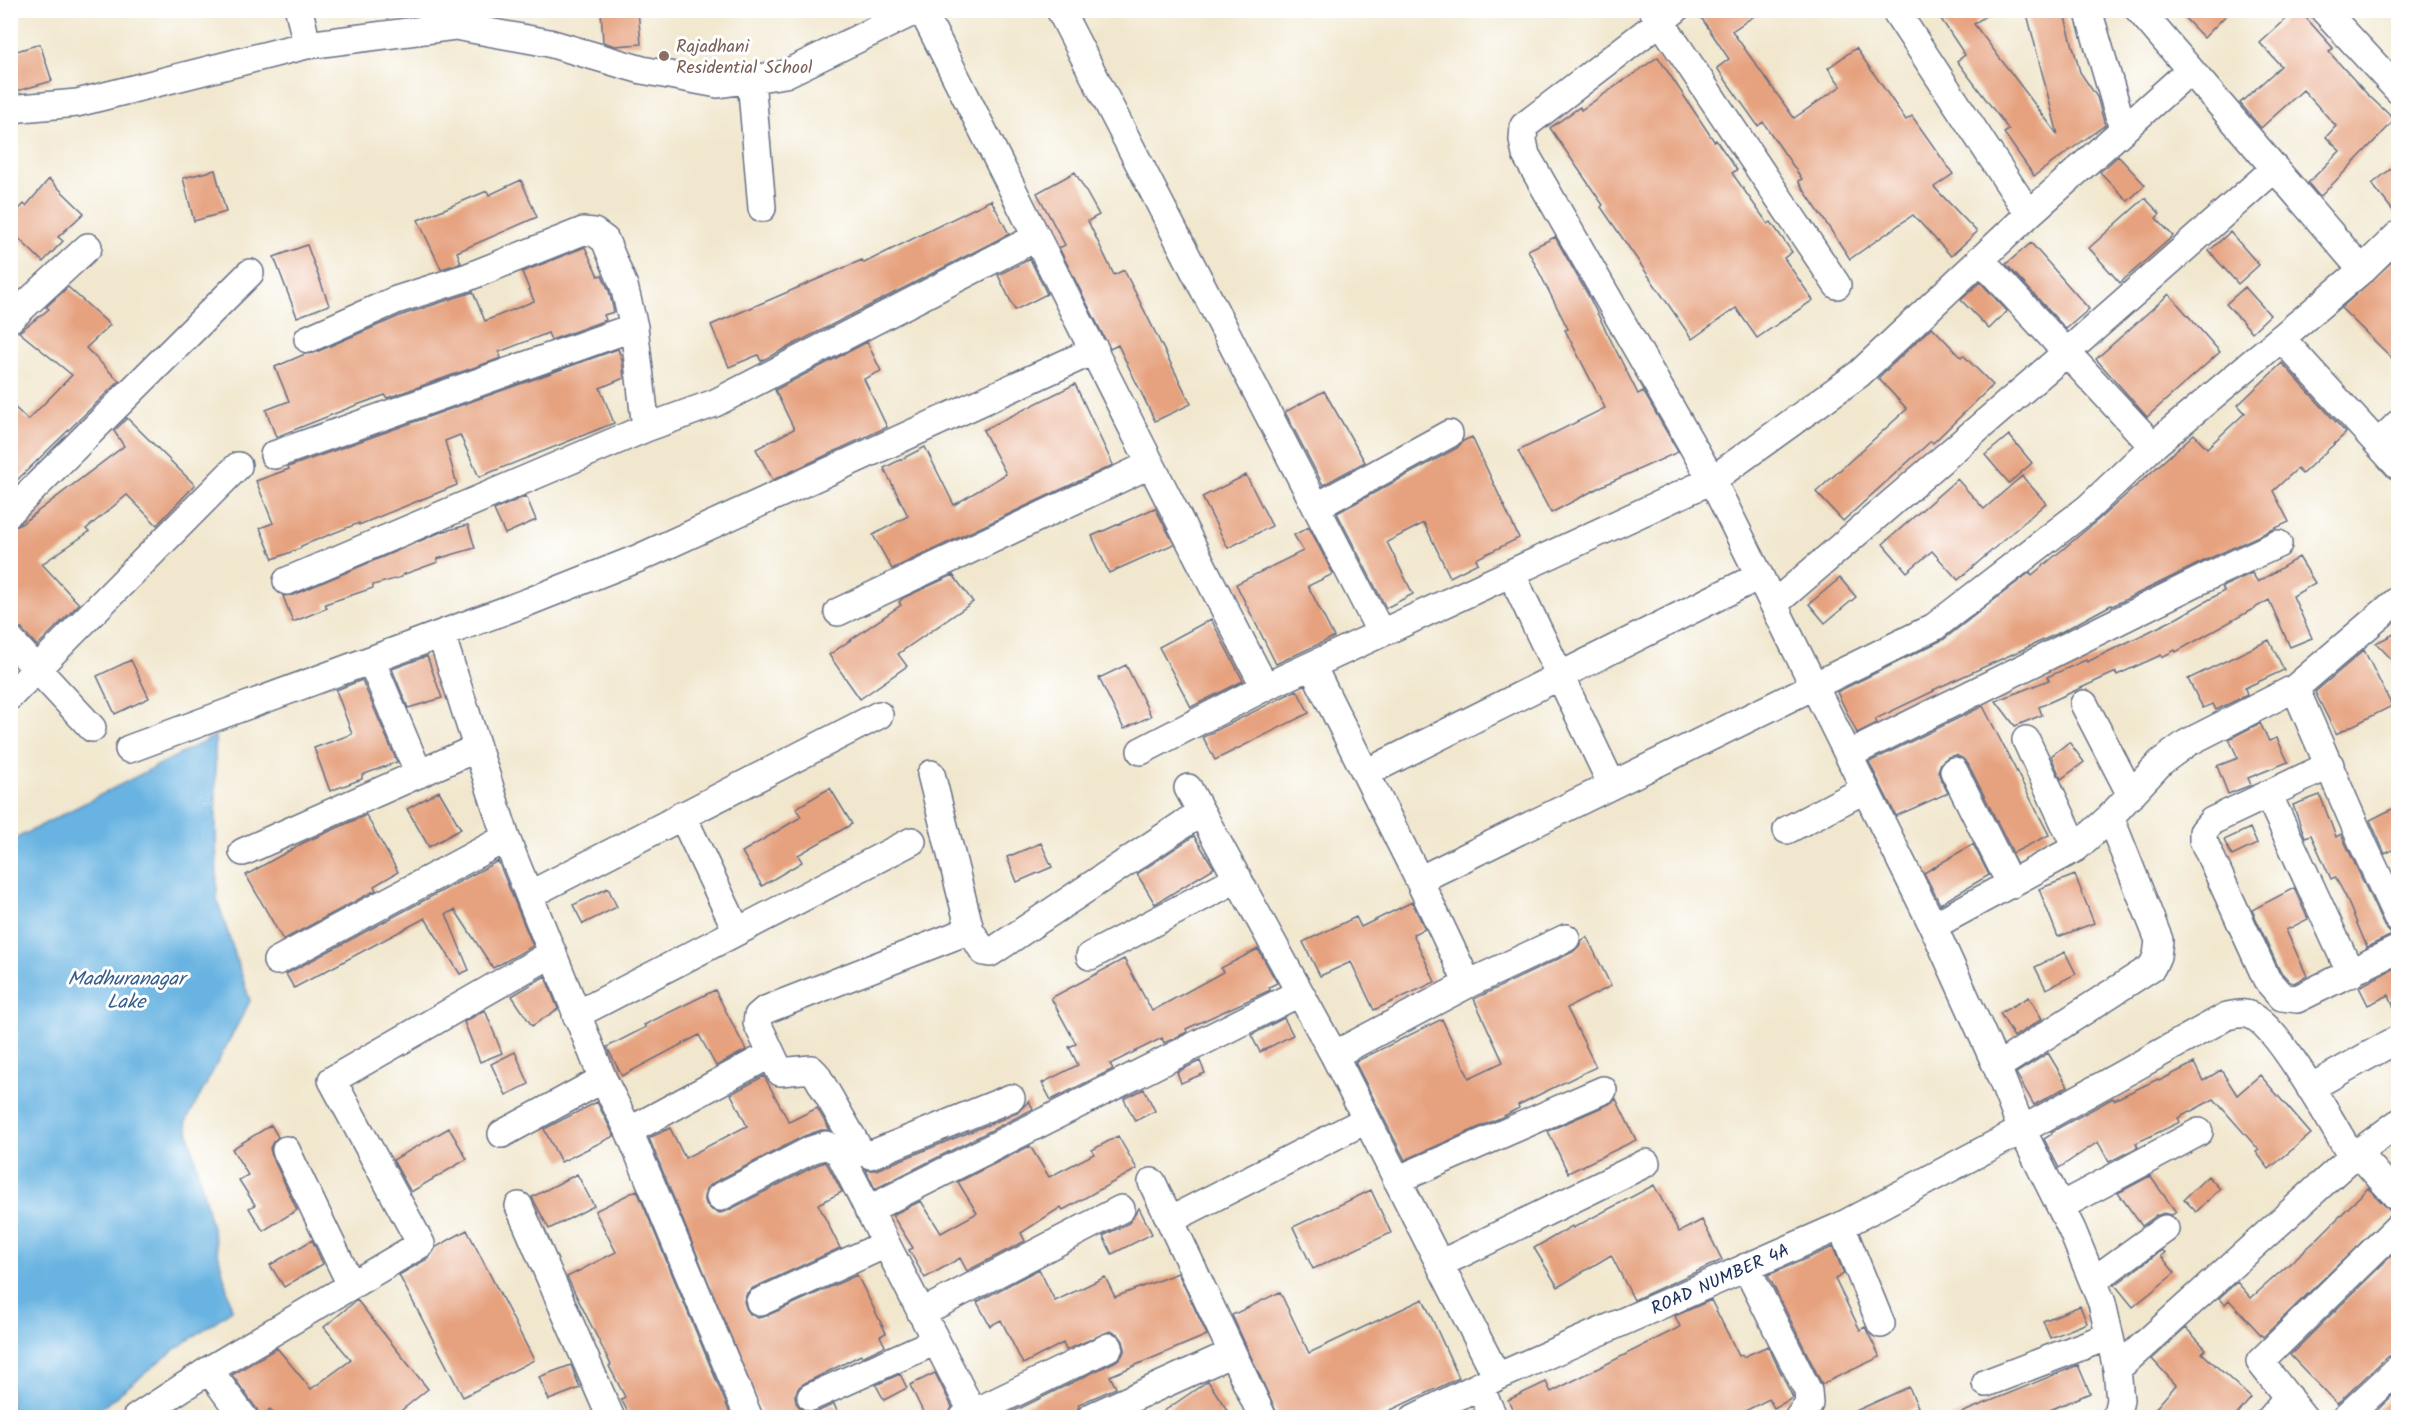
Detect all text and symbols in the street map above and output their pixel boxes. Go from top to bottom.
place label: Rajadhani Residential School [676,33,813,83]
marker: Rajadhani Residential School [657,49,671,63]
water label: Madhuranagar Lake [67,964,189,1019]
street label: ROAD NUMBER 4A [1647,1237,1795,1324]

